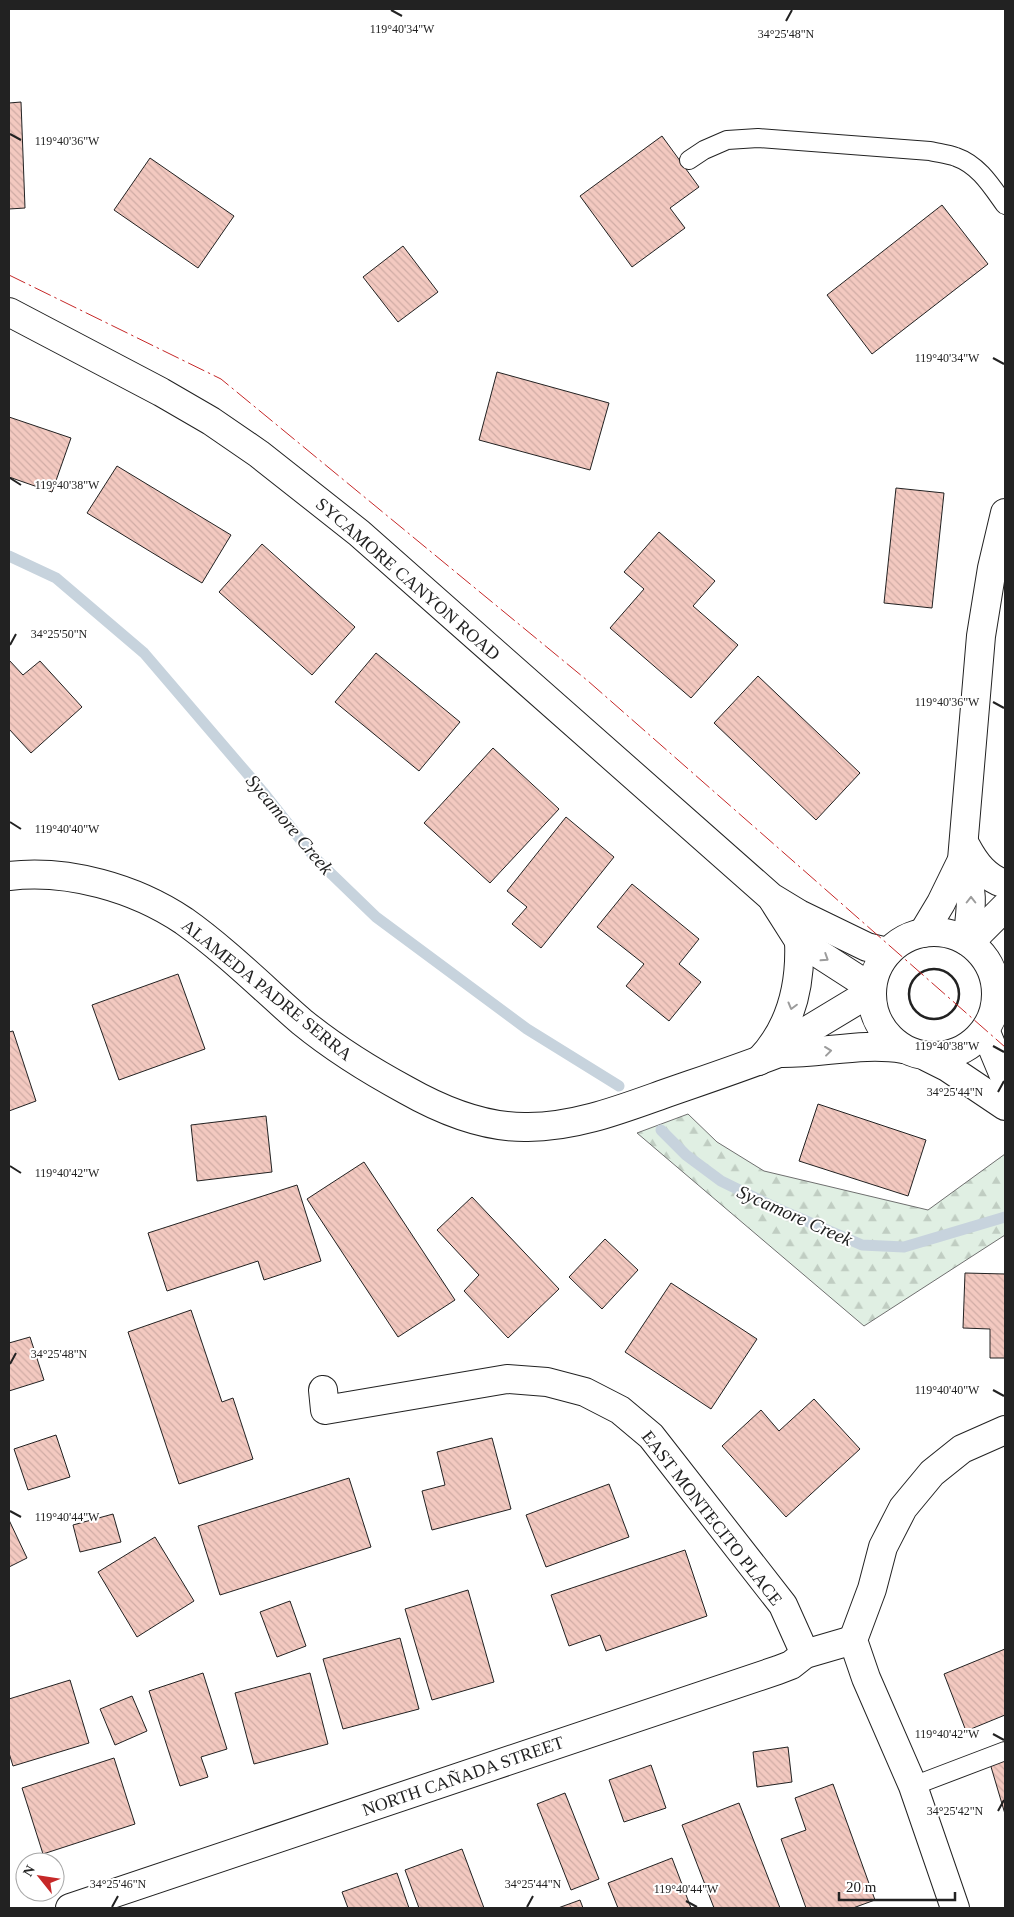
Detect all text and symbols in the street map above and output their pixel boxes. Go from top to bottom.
text: 119°40'34"W [370,22,435,36]
text: 34°25'48"N [758,27,815,41]
text: 119°40'36"W [35,134,100,148]
text: 119°40'34"W [915,351,980,365]
text: 119°40'38"W [35,478,100,492]
street label: SYCAMORE CANYON ROAD [312,494,504,664]
text: 34°25'50"N [31,627,88,641]
text: 119°40'36"W [915,695,980,709]
water label: Sycamore Creek [242,770,338,879]
text: 119°40'40"W [35,822,100,836]
one-way arrow [966,896,976,904]
street label: ALAMEDA PADRE SERRA [178,915,356,1065]
one-way arrow [820,952,829,961]
one-way arrow [787,1002,798,1011]
text: 119°40'38"W [915,1039,980,1053]
one-way arrow [824,1046,832,1057]
text: 34°25'44"N [927,1085,984,1099]
text: 119°40'42"W [35,1166,100,1180]
water label: Sycamore Creek [734,1181,856,1250]
text: 34°25'48"N [31,1347,88,1361]
text: 119°40'40"W [915,1383,980,1397]
street label: EAST MONTECITO PLACE [638,1427,786,1609]
text: 119°40'44"W [35,1510,100,1524]
text: 119°40'42"W [915,1727,980,1741]
street label: NORTH CAÑADA STREET [359,1731,566,1820]
text: 34°25'42"N [927,1804,984,1818]
north arrow [15,1852,65,1902]
text: N [20,1863,38,1879]
scale bar [839,1870,955,1902]
text: 34°25'46"N [90,1877,147,1891]
text: 34°25'44"N [505,1877,562,1891]
text: 20 m [846,1879,877,1895]
text: 119°40'44"W [654,1882,719,1896]

